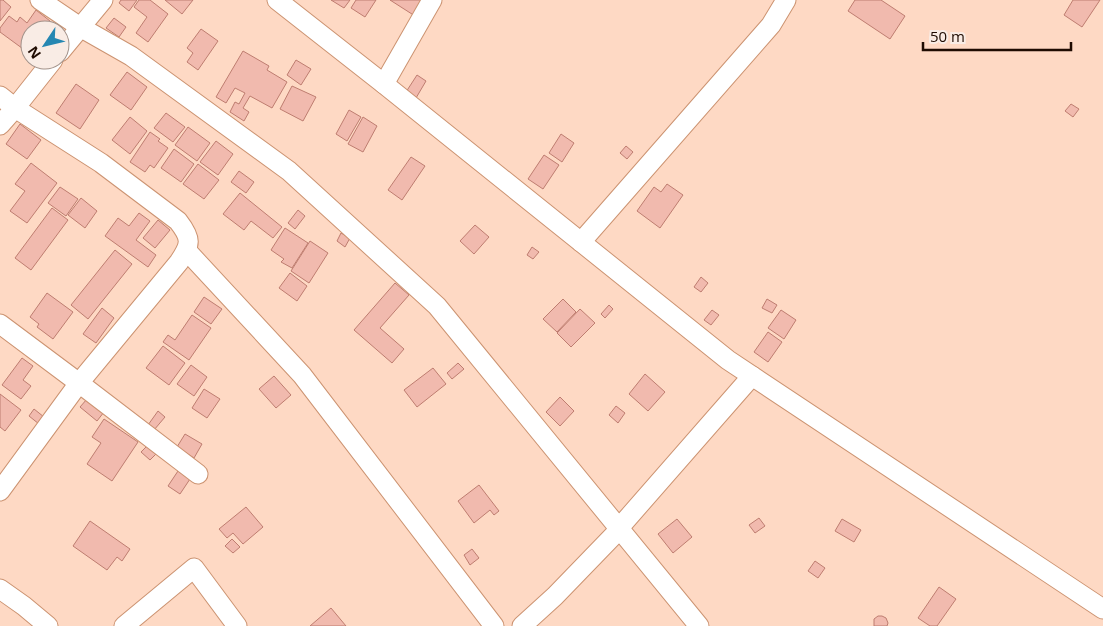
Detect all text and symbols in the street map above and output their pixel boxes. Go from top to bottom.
north arrow [20,20,70,70]
scale bar [923,20,1070,52]
text: 50 m [930,26,965,46]
text: N [23,43,45,63]

